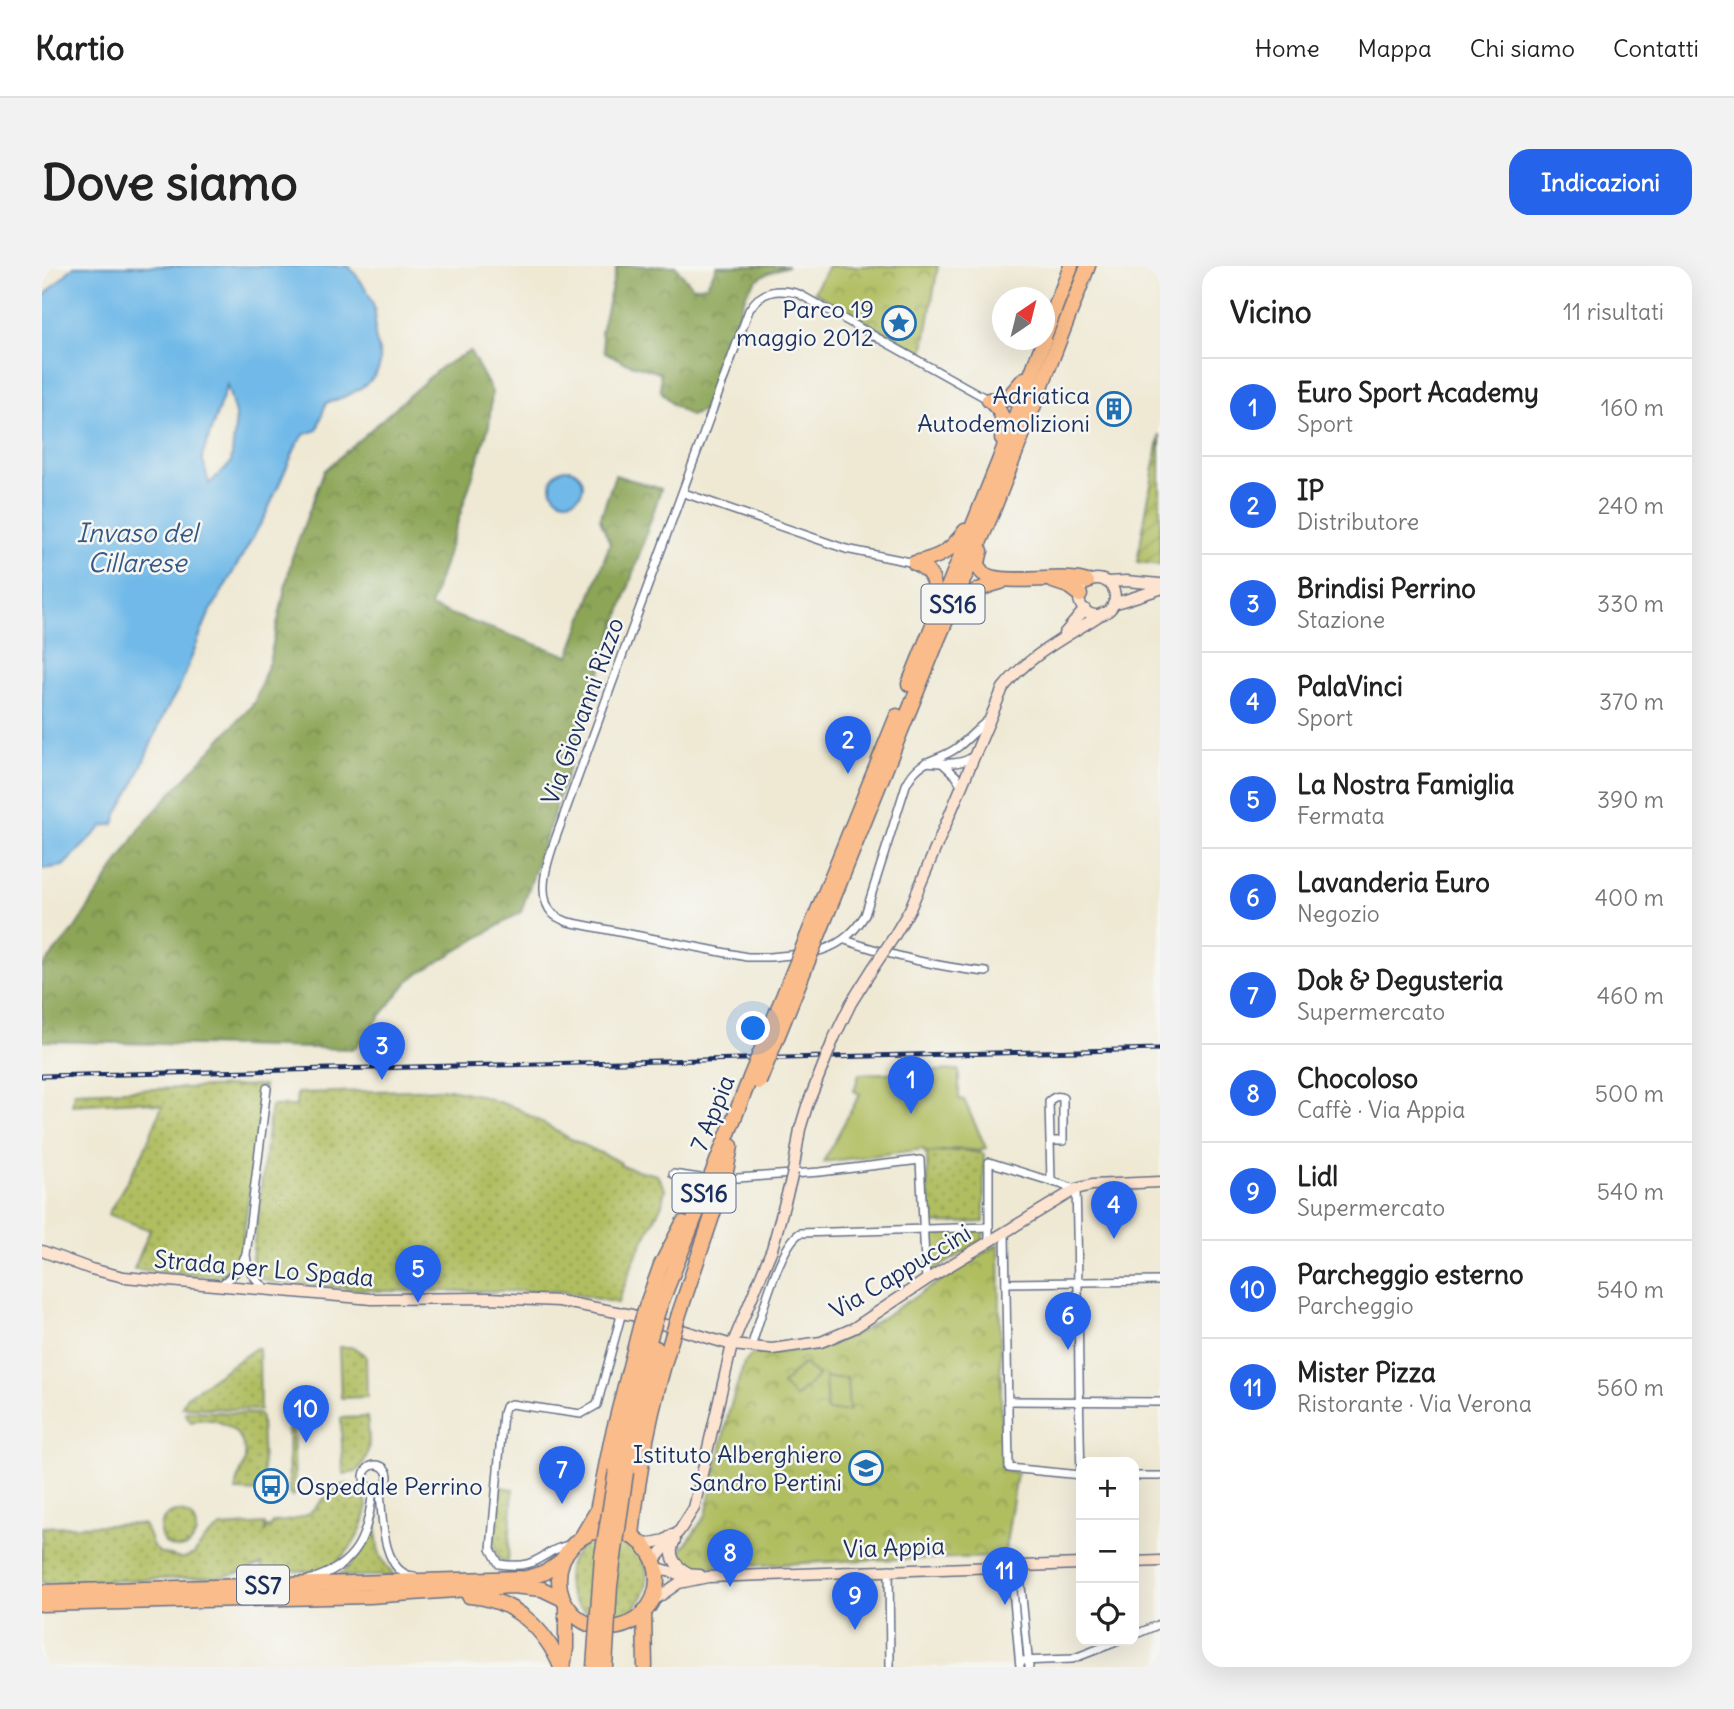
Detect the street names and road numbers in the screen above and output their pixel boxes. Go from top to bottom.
road number: SS16 [922,584,984,624]
street label: Via Giovanni Rizzo [534,613,630,809]
street label: 7 Appia [683,1071,741,1155]
road number: SS16 [672,1174,736,1212]
street label: Via Cappuccini [824,1217,976,1325]
street label: Strada per Lo Spada [153,1243,375,1293]
street label: Via Appia [843,1530,945,1564]
road number: SS7 [237,1566,289,1604]

